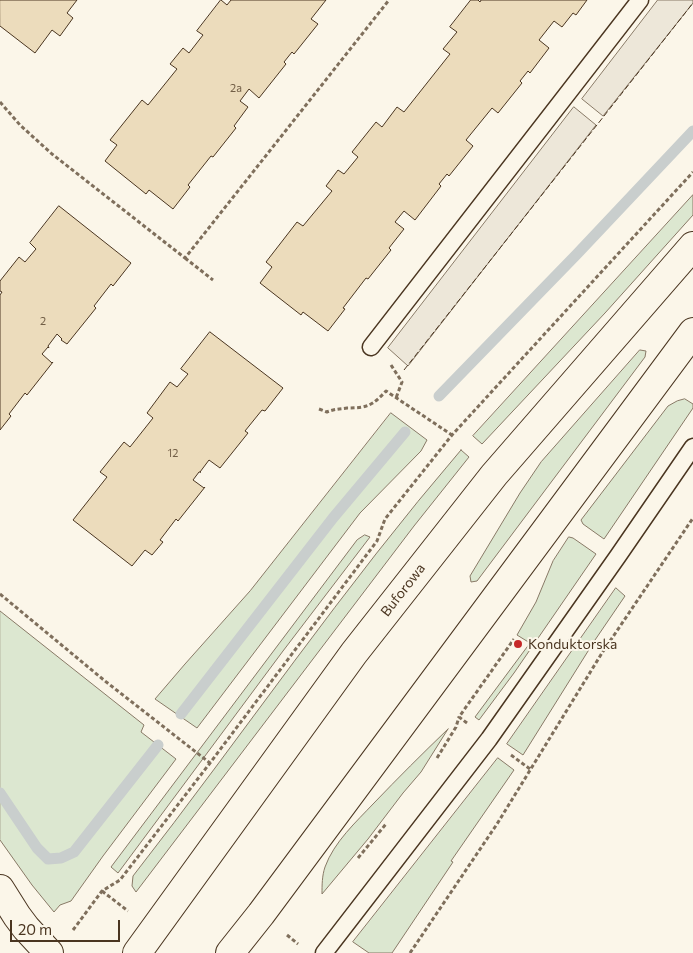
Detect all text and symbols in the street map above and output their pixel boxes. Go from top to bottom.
house number: 2a [230,81,242,95]
house number: 2 [40,314,46,328]
house number: 12 [168,446,178,460]
street label: Buforowa [377,560,429,620]
place label: Konduktorska [528,636,617,652]
marker: Konduktorska [512,638,524,650]
scale bar [12,910,122,942]
text: 20 m [18,920,52,938]

